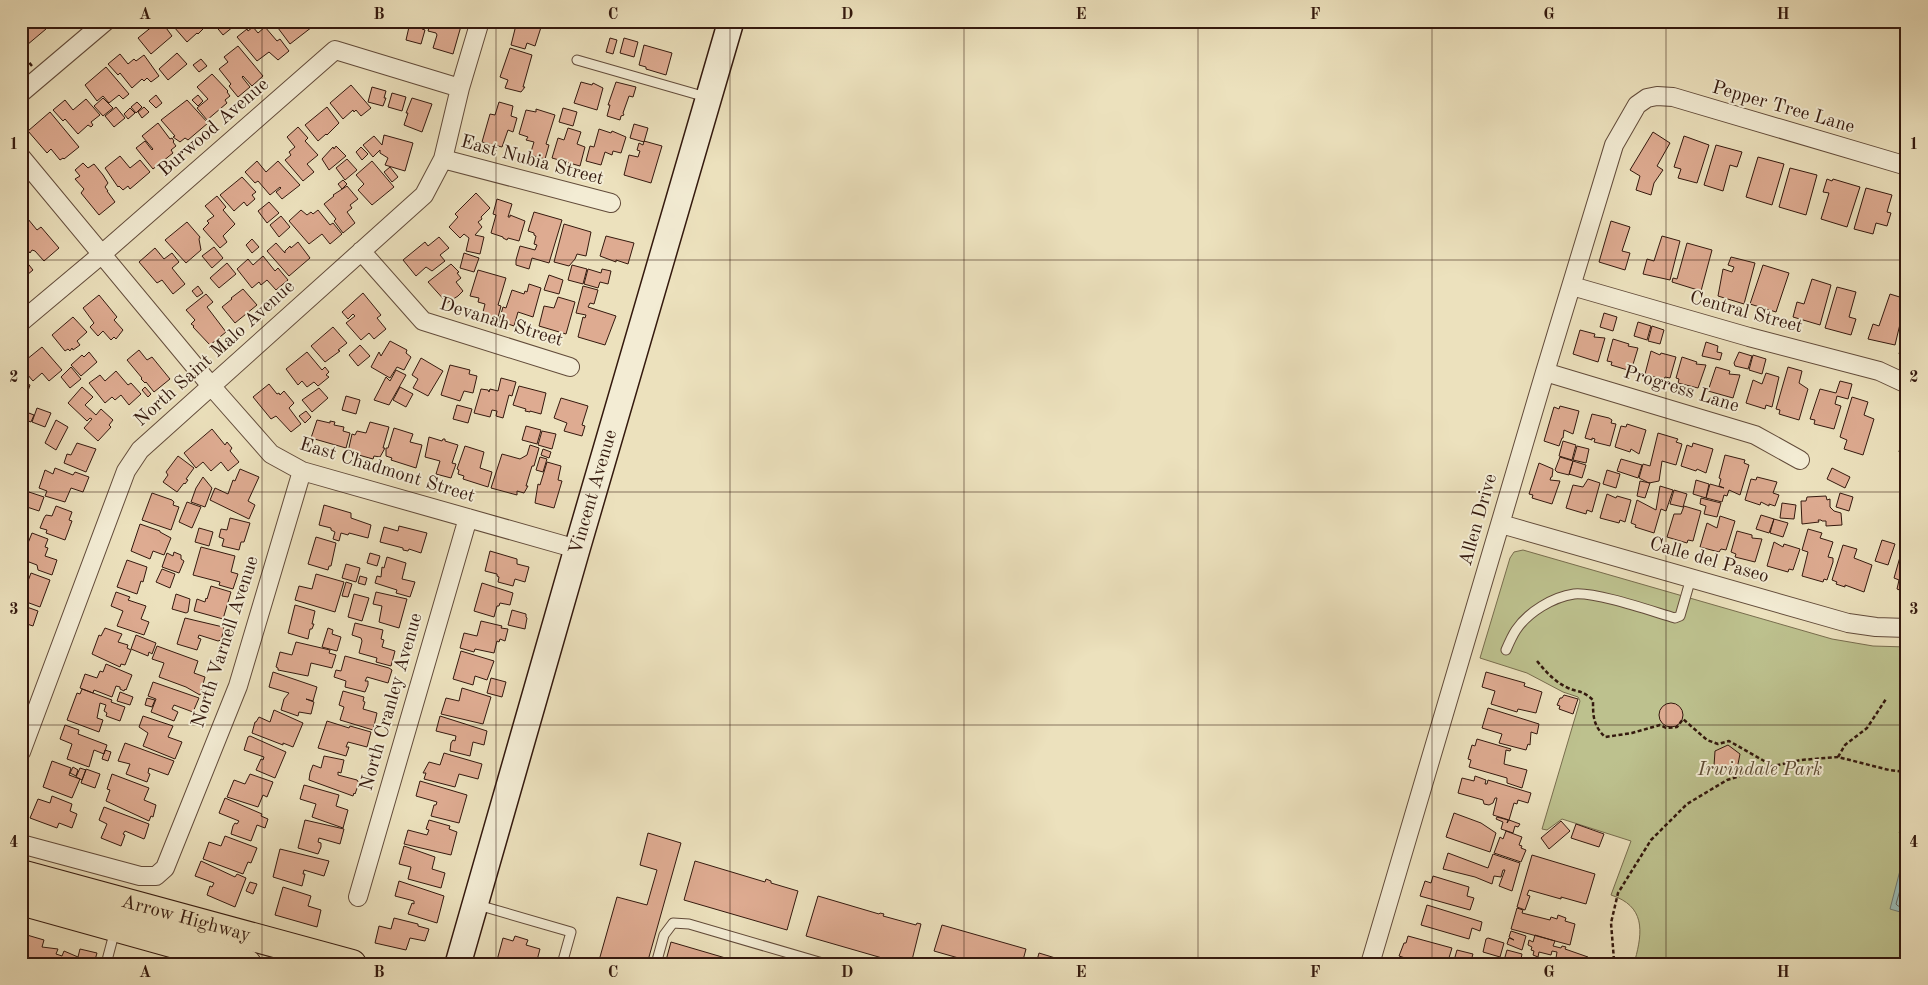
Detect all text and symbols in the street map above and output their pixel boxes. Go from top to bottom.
text: A [139,7,151,23]
text: B [373,7,385,23]
text: C [608,7,618,23]
text: D [841,7,853,23]
text: E [1075,7,1087,23]
text: F [1310,7,1321,23]
text: G [1543,7,1555,23]
text: H [1776,7,1790,23]
street label: Burwood Avenue [155,75,273,181]
street label: Pepper Tree Lane [1709,79,1857,137]
street label: East Nubia Street [458,133,606,189]
text: 1 [9,137,19,153]
text: 1 [1909,137,1919,153]
street label: North Saint Malo Avenue [131,277,299,431]
street label: Central Street [1687,289,1805,337]
street label: Devanah Street [437,295,565,351]
street label: Progress Lane [1621,363,1741,417]
text: 2 [9,370,19,386]
text: 2 [1909,370,1919,386]
street label: Vincent Avenue [566,428,621,557]
street label: East Chadmont Street [297,435,477,507]
street label: Allen Drive [1457,472,1501,568]
street label: Calle del Paseo [1647,535,1771,587]
street label: North Varnell Avenue [189,554,263,730]
text: 3 [9,602,19,618]
text: 3 [1909,602,1919,618]
street label: North Cranley Avenue [358,611,426,793]
park label: Irwindale Park [1697,761,1822,780]
text: 4 [9,835,19,851]
text: 4 [1909,835,1919,851]
street label: Arrow Highway [119,892,253,946]
text: A [139,965,151,981]
text: B [373,965,385,981]
text: C [608,965,618,981]
text: D [841,965,853,981]
text: E [1075,965,1087,981]
text: F [1310,965,1321,981]
text: G [1543,965,1555,981]
text: H [1776,965,1790,981]

